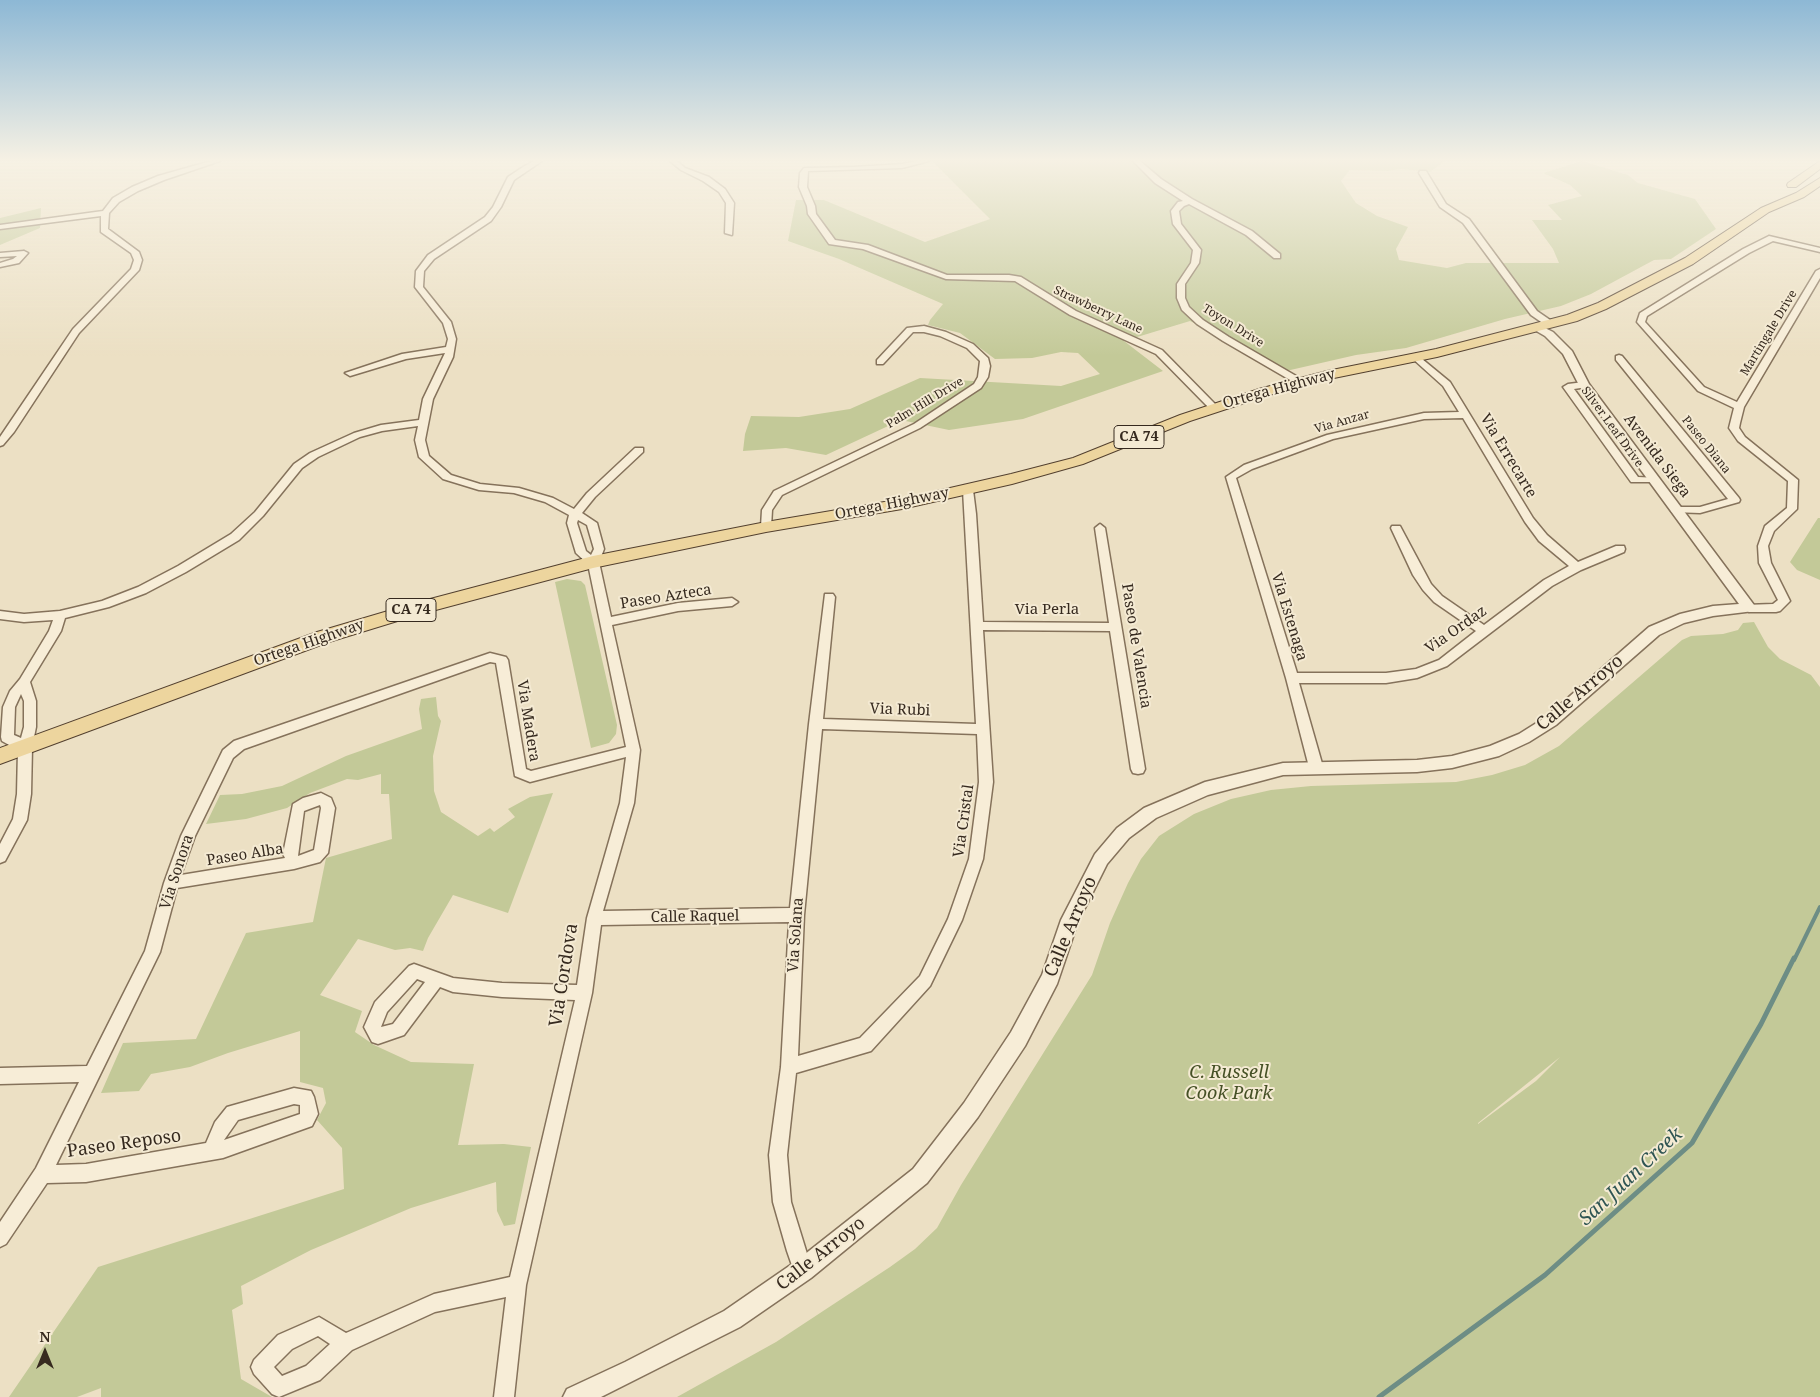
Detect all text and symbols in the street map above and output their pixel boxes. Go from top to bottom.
street label: Strawberry Lane [1051,283,1145,337]
street label: Martingale Drive [1738,287,1800,379]
street label: Toyon Drive [1200,301,1266,351]
street label: Ortega Highway [1221,365,1337,413]
street label: Palm Hill Drive [884,374,966,432]
street label: Silver Leaf Drive [1578,384,1646,470]
street label: Via Anzar [1313,407,1371,437]
street label: Via Errecarte [1476,411,1540,501]
street label: Avenida Siega [1620,411,1694,501]
street label: Paseo Diana [1678,413,1734,477]
road number: CA 74 [1114,426,1164,448]
street label: Ortega Highway [833,484,951,524]
street label: Via Estenaga [1267,571,1311,663]
street label: Paseo Azteca [619,581,713,613]
street label: Paseo de Valencia [1117,582,1155,710]
road number: CA 74 [386,598,436,622]
street label: Via Perla [1015,601,1079,619]
street label: Via Ordaz [1422,602,1490,658]
street label: Ortega Highway [251,616,367,670]
street label: Calle Arroyo [1532,650,1628,736]
street label: Via Madera [513,679,543,763]
street label: Via Rubi [869,700,931,720]
street label: Via Cristal [950,783,978,859]
street label: Via Sonora [156,832,198,912]
street label: Paseo Alba [205,840,285,870]
street label: Calle Arroyo [1040,874,1102,980]
street label: Via Solana [784,897,808,973]
street label: Calle Raquel [651,907,739,927]
street label: Via Cordova [545,922,583,1028]
park label: C. Russell Cook Park [1185,1062,1273,1104]
water label: San Juan Creek [1575,1123,1687,1231]
street label: Paseo Reposo [65,1125,183,1163]
street label: Calle Arroyo [772,1213,870,1295]
north arrow [20,1327,70,1377]
text: N [39,1327,51,1346]

